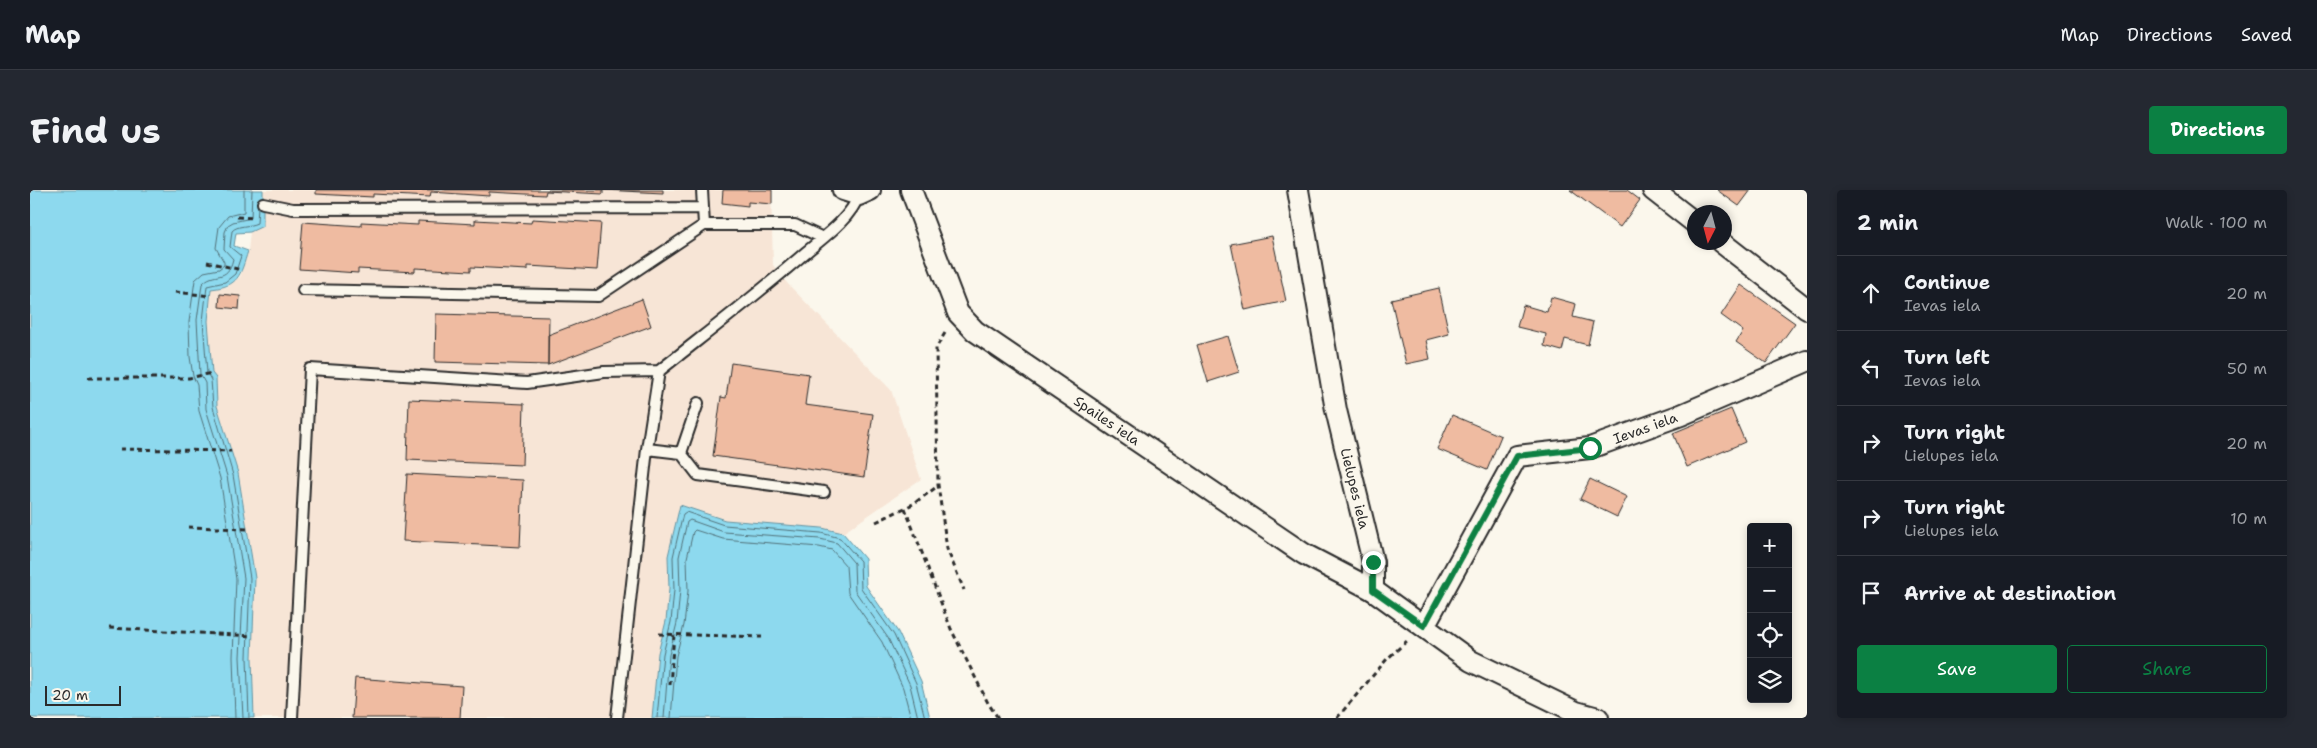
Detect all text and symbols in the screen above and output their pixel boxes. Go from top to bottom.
text: Map [25,19,81,51]
text: Map [2061,23,2099,47]
text: Directions [2127,23,2213,47]
text: Saved [2241,23,2292,47]
button: Directions [2149,106,2287,154]
text: Find us [30,107,161,154]
north arrow [1687,205,1732,250]
text: 2 min [1857,209,1918,237]
text: Walk · 100 m [2165,212,2267,233]
text: Continue [1904,270,1990,295]
icon: ahead [1857,279,1885,307]
text: 20 m [2226,283,2267,304]
text: Ievas iela [1904,295,1981,316]
text: Turn left [1904,345,1990,370]
icon: left [1857,354,1885,382]
text: 50 m [2227,358,2267,379]
text: Ievas iela [1904,370,1981,391]
street label: Spailes iela [1071,392,1144,449]
street label: Ievas iela [1611,408,1680,448]
text: Turn right [1904,420,2005,445]
icon: right [1857,429,1885,457]
text: 20 m [2226,433,2267,454]
route start [1579,437,1602,460]
text: Lielupes iela [1904,445,1998,466]
street label: Lielupes iela [1337,446,1374,531]
text: Turn right [1904,495,2005,520]
icon: right [1857,504,1885,532]
text: 10 m [2230,508,2267,529]
text: Lielupes iela [1904,520,1998,541]
map controls [1747,523,1792,703]
button: + [1747,523,1792,568]
route end [1362,551,1385,574]
button: − [1747,568,1792,613]
icon: arrive [1857,579,1885,607]
text: Arrive at destination [1904,581,2116,606]
button: locate [1747,613,1792,658]
button: Save [1857,645,2057,693]
button: Share [2067,645,2267,693]
button: layers [1747,658,1792,703]
scale bar [45,683,121,706]
text: 20 m [52,686,88,704]

